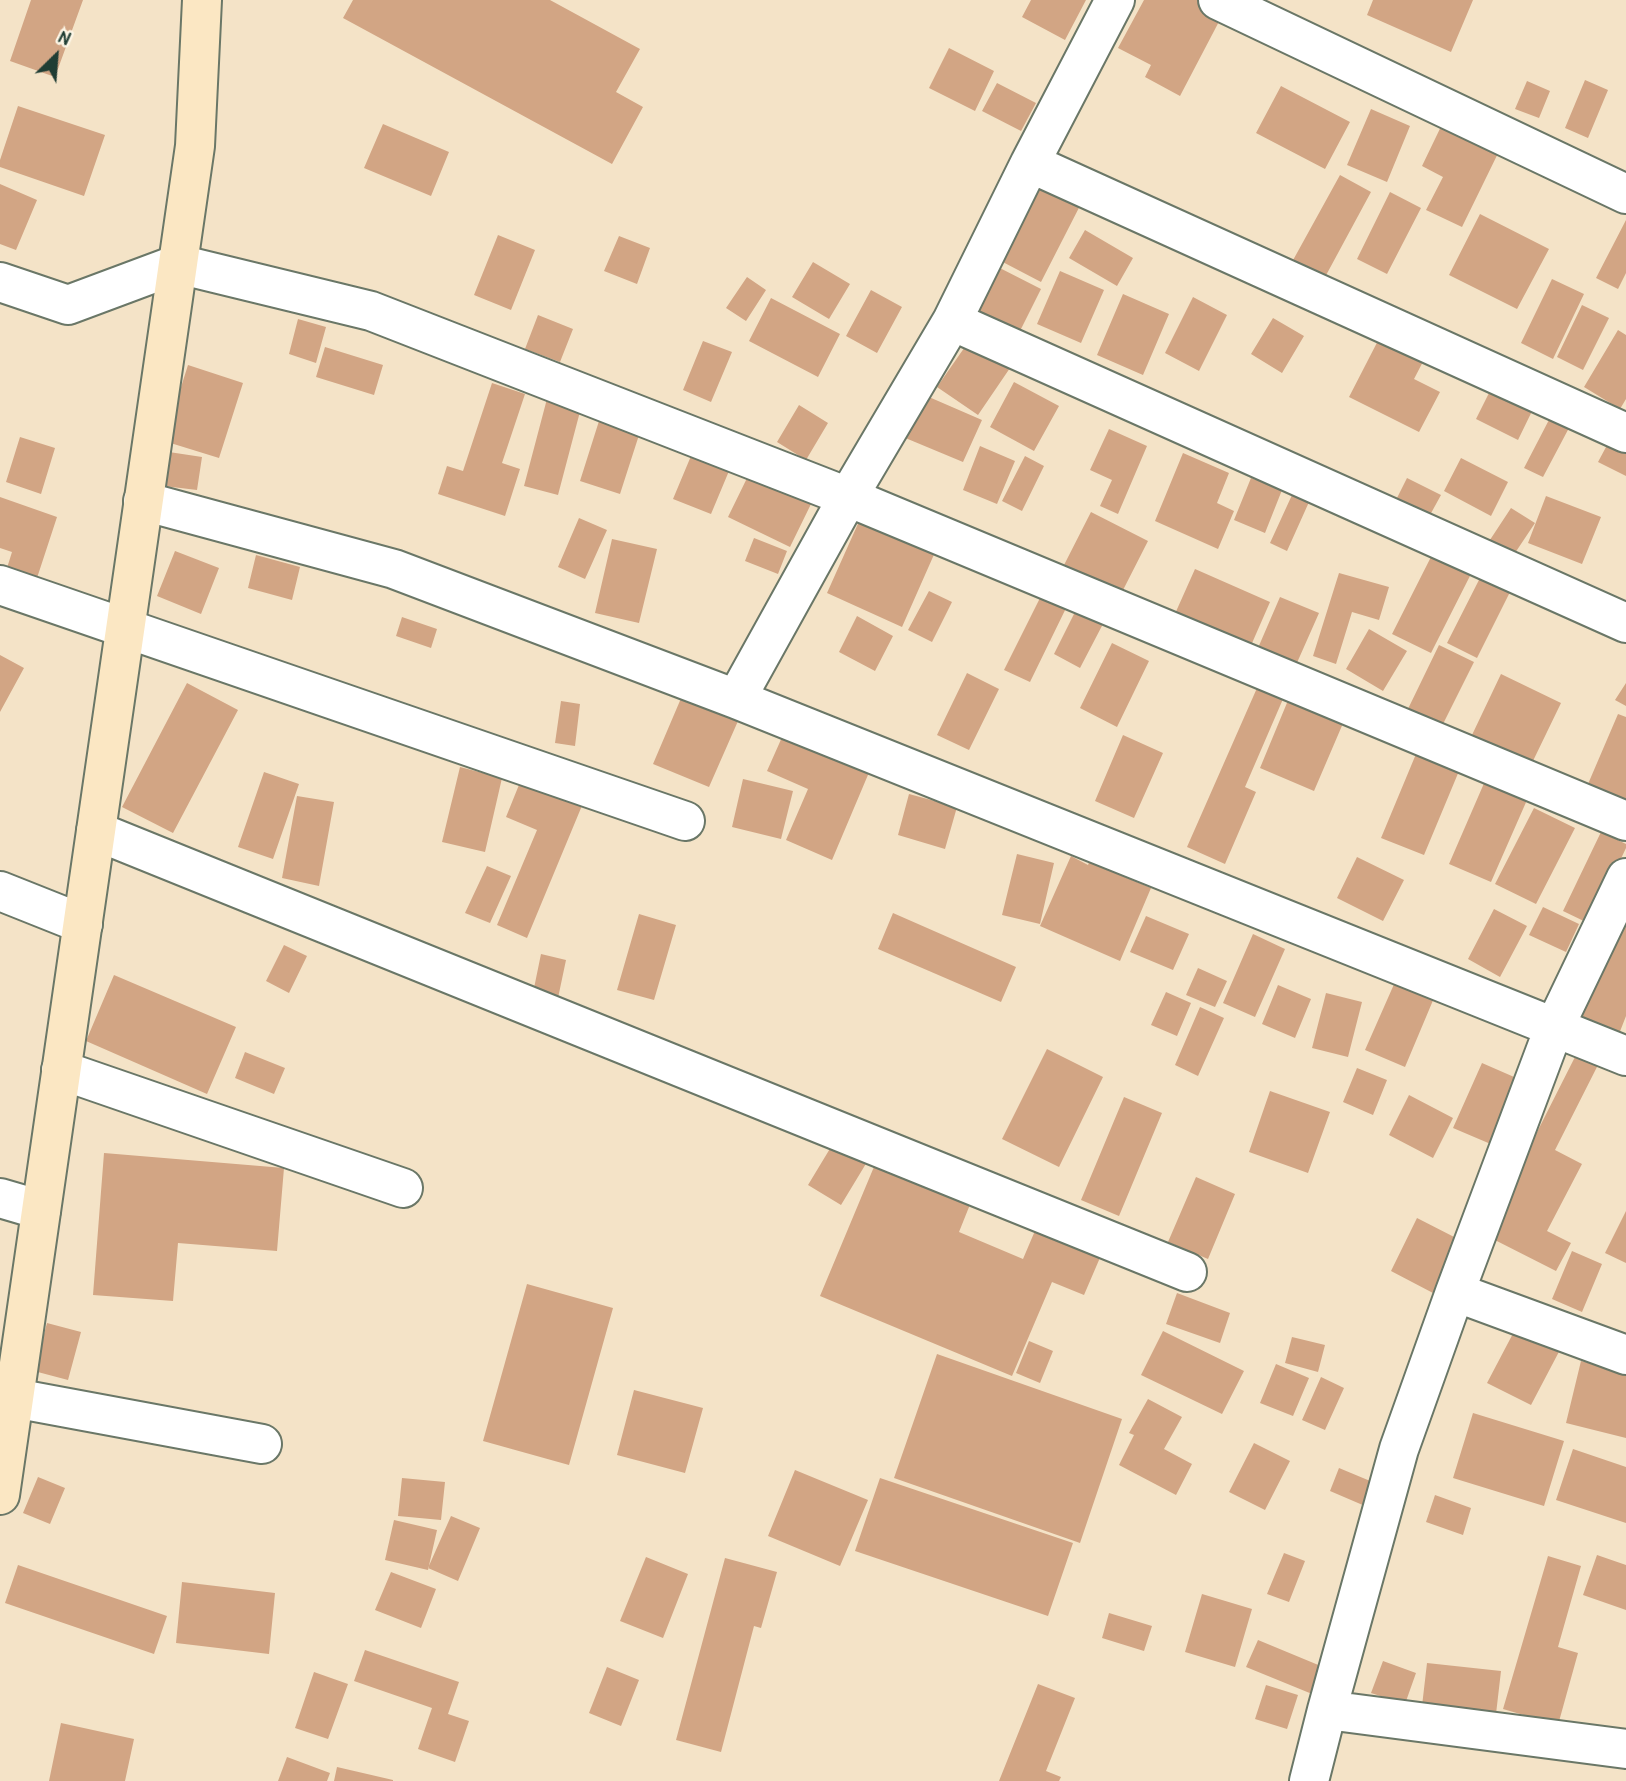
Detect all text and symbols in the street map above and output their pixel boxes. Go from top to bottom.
north arrow [21,21,91,91]
text: N [55,23,75,51]

